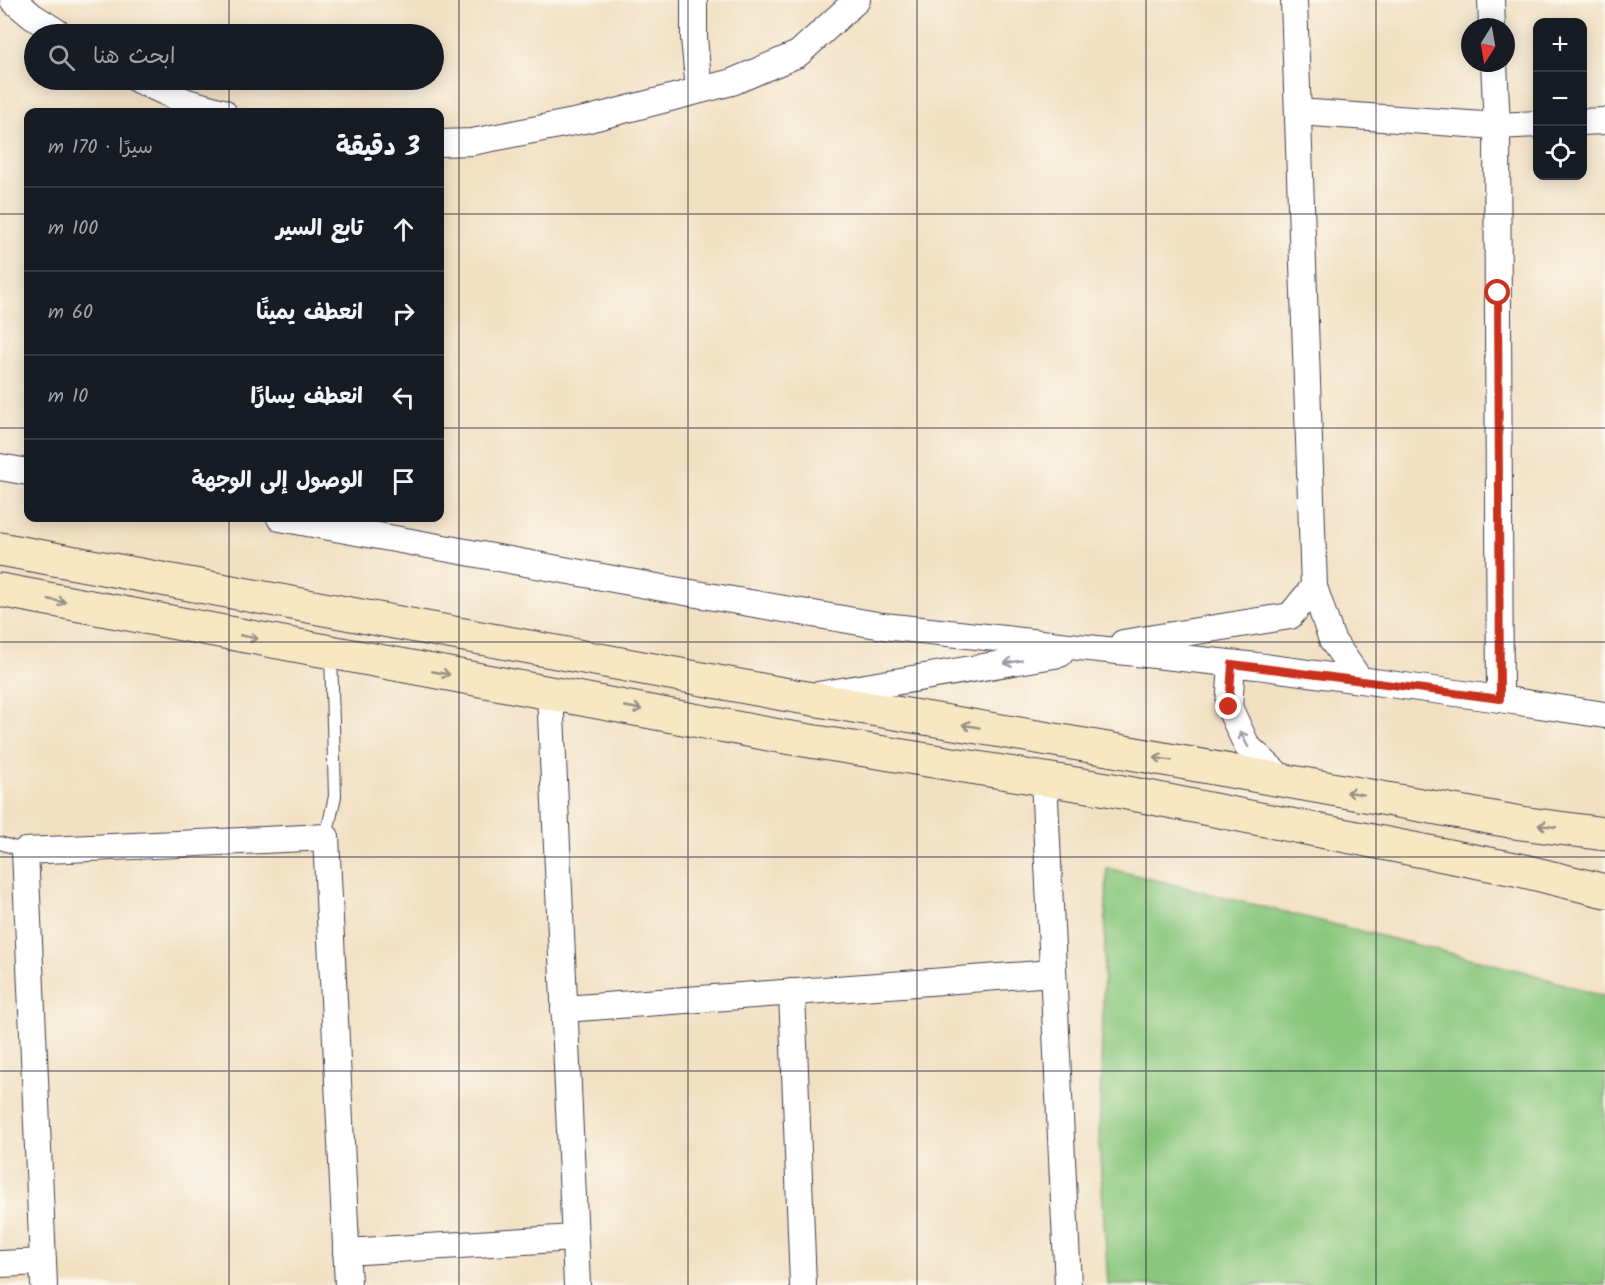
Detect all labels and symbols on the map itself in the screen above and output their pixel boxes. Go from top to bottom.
north arrow [1461,18,1515,72]
route start [1484,279,1510,305]
one-way arrow [47,596,67,607]
one-way arrow [239,632,258,643]
one-way arrow [1004,657,1023,668]
one-way arrow [431,668,450,679]
route end [1215,693,1241,719]
one-way arrow [622,703,642,714]
one-way arrow [961,720,981,731]
one-way arrow [1238,730,1250,748]
one-way arrow [1154,753,1173,764]
one-way arrow [1345,787,1365,798]
one-way arrow [1538,821,1557,832]

